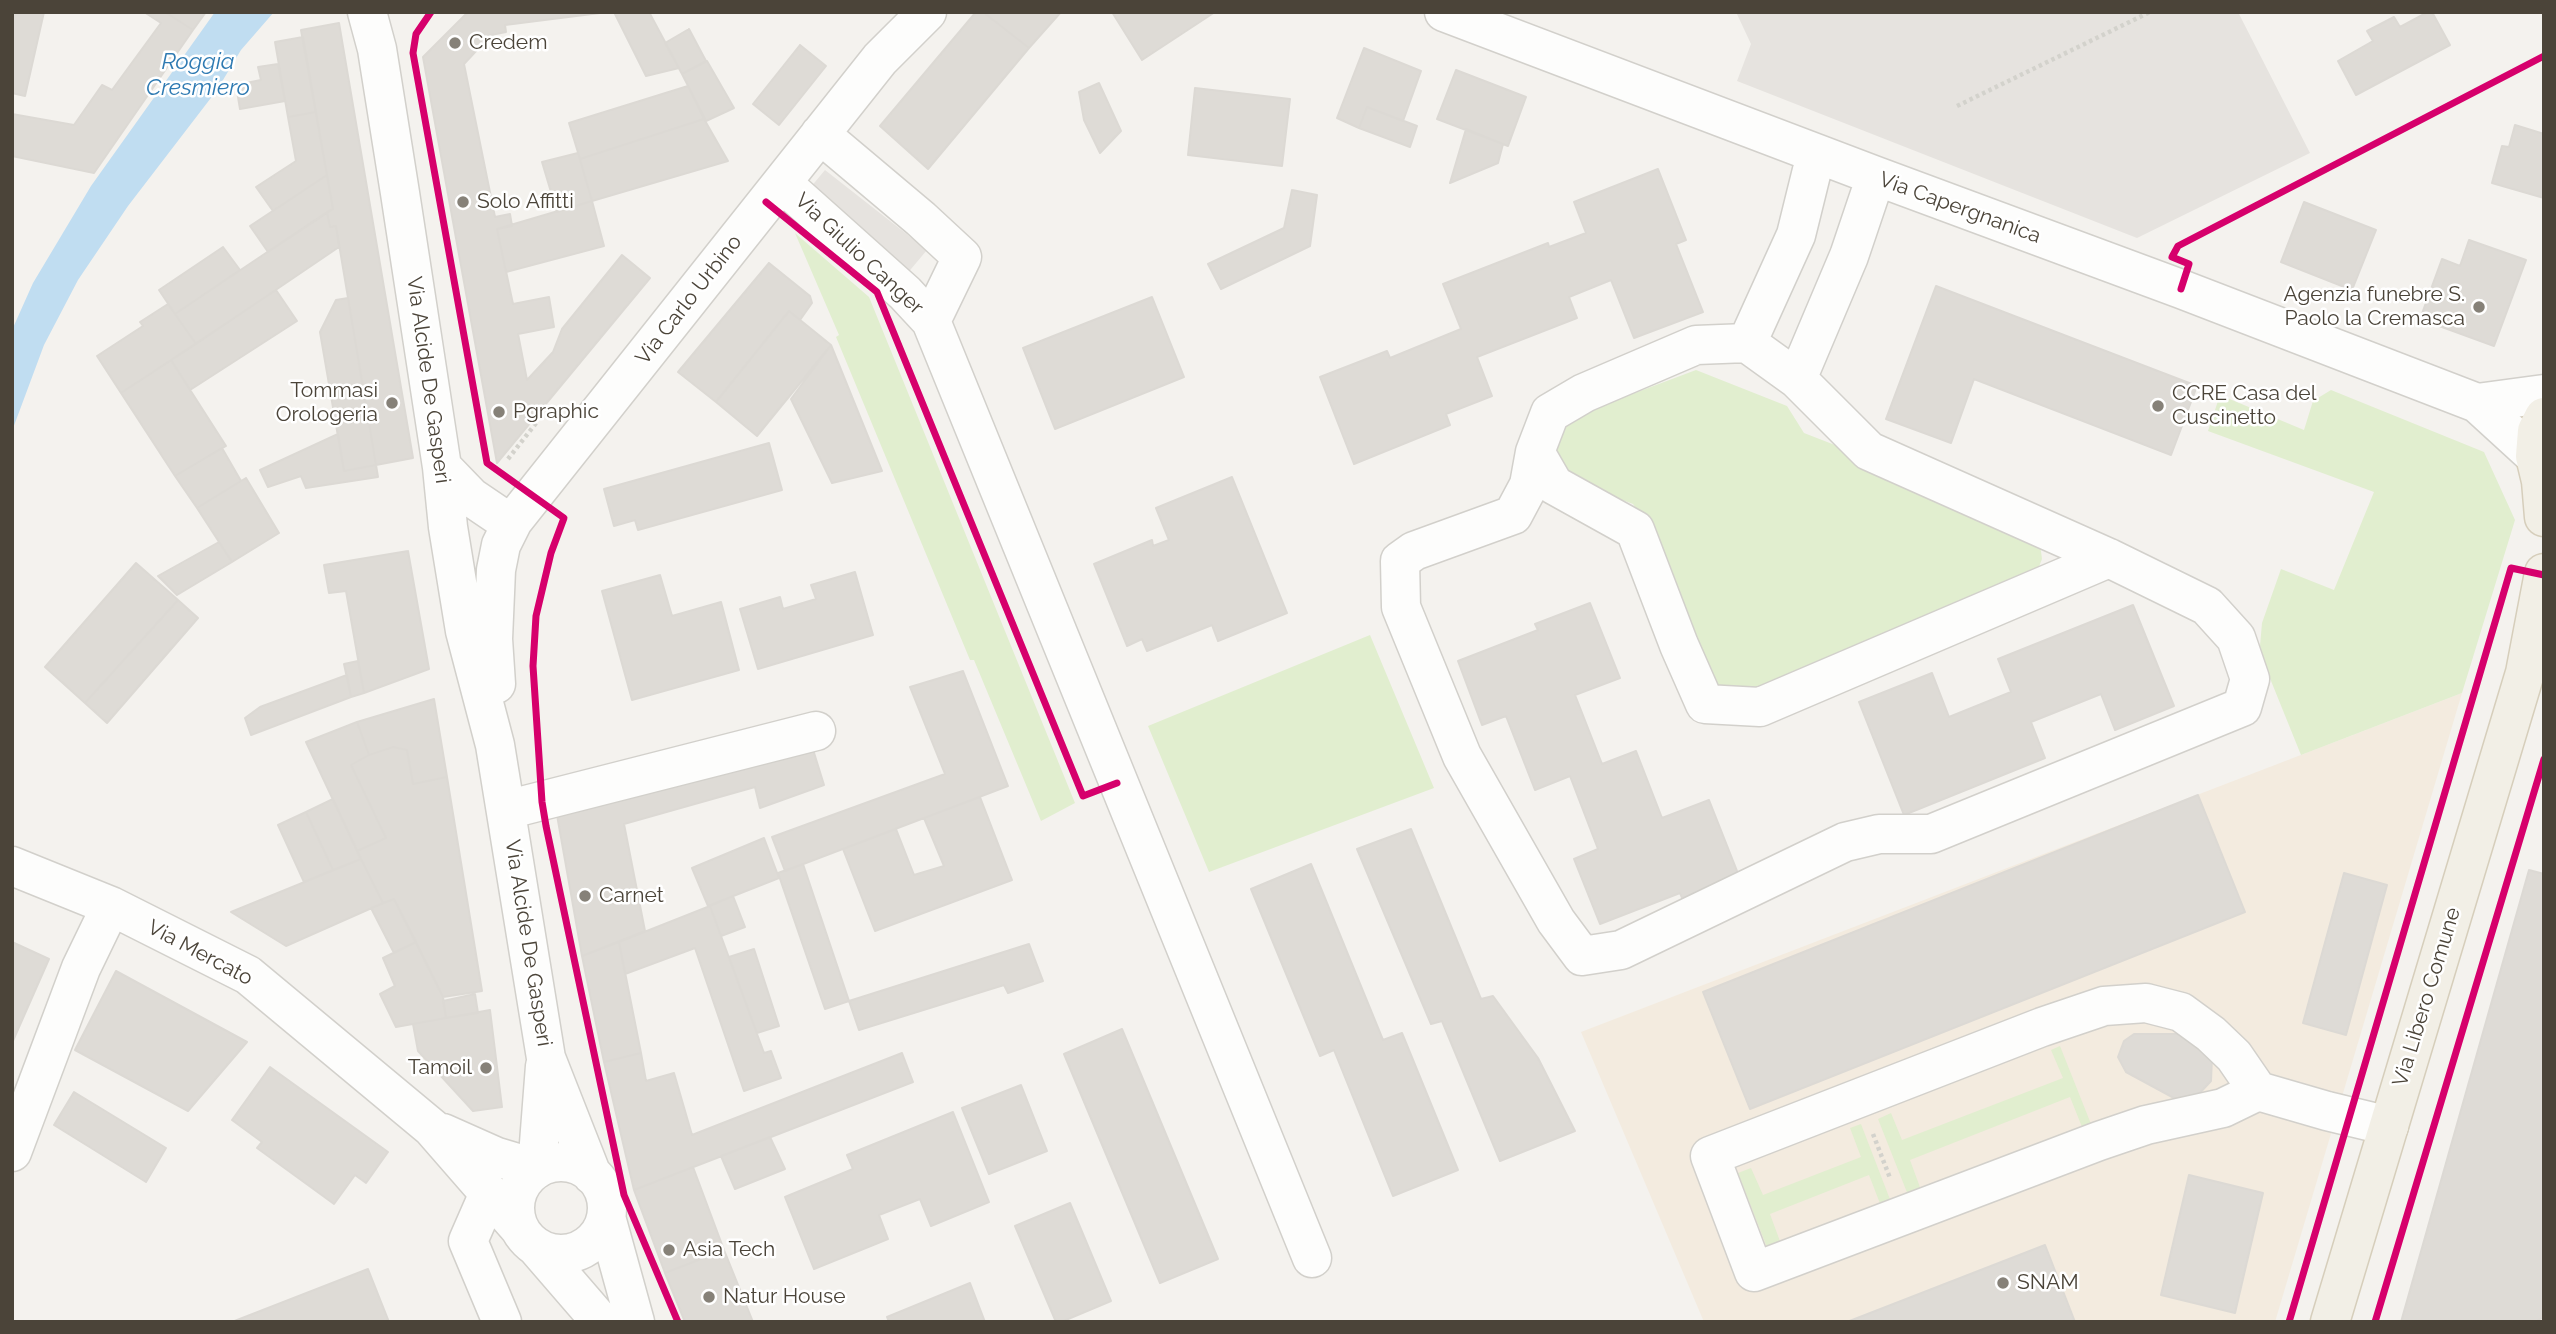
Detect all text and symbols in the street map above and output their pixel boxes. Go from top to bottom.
place label: Credem [469,30,547,56]
marker: Credem [447,35,463,51]
water label: Roggia Cresmiero [146,48,250,102]
street label: Via Capergnanica [1876,167,2044,249]
street label: Via Giulio Canger [789,188,929,320]
place label: Solo Affitti [477,189,574,215]
marker: Solo Affitti [455,194,471,210]
street label: Via Carlo Urbino [630,230,748,370]
street label: Via Alcide De Gasperi [401,275,455,485]
place label: Agenzia funebre S. Paolo la Cremasca [2283,282,2465,332]
marker: Agenzia funebre S. Paolo la Cremasca [2471,299,2487,315]
place label: Tommasi Orologeria [276,378,378,428]
place label: CCRE Casa del Cuscinetto [2172,381,2316,431]
marker: Tommasi Orologeria [384,395,400,411]
marker: CCRE Casa del Cuscinetto [2150,398,2166,414]
place label: Pgraphic [513,399,599,425]
marker: Pgraphic [491,404,507,420]
street label: Via Alcide De Gasperi [499,838,557,1048]
place label: Carnet [599,883,664,909]
marker: Carnet [577,888,593,904]
street label: Via Libero Comune [2388,904,2466,1090]
street label: Via Mercato [143,915,257,991]
place label: Tamoil [408,1055,472,1081]
marker: Tamoil [478,1060,494,1076]
place label: Asia Tech [683,1237,775,1263]
marker: Asia Tech [661,1242,677,1258]
place label: SNAM [2017,1270,2079,1296]
marker: SNAM [1995,1275,2011,1291]
place label: Natur House [723,1284,845,1310]
marker: Natur House [701,1289,717,1305]

